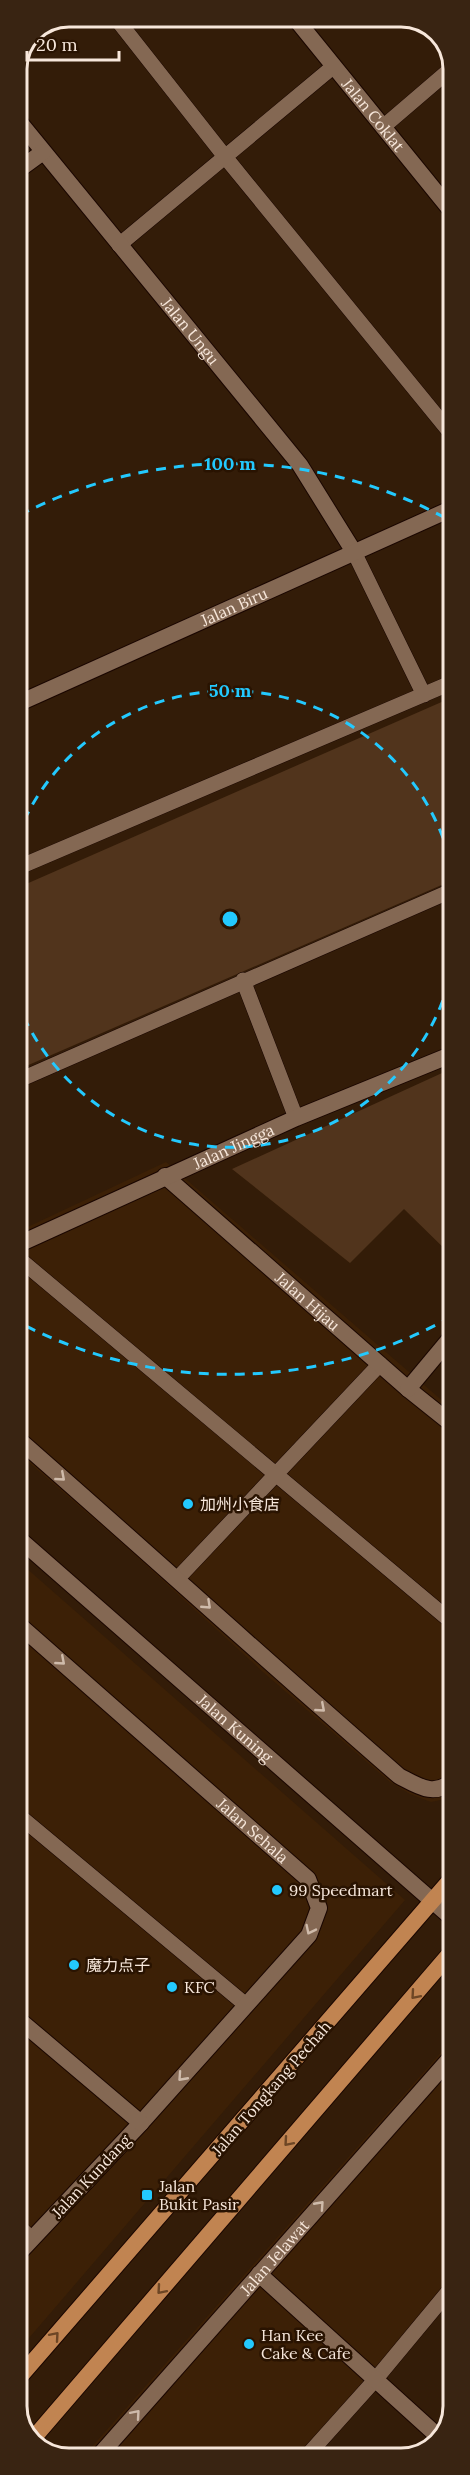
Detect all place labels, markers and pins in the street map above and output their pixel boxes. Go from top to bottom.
centre of rings [220,909,240,929]
place label: 加州小食店 [200,1494,280,1514]
marker: 加州小食店 [181,1497,195,1511]
place label: 99 Speedmart [289,1880,394,1900]
marker: 99 Speedmart [270,1883,284,1897]
place label: 魔力点子 [86,1955,150,1975]
marker: 魔力点子 [67,1958,81,1972]
place label: KFC [184,1977,215,1997]
marker: KFC [165,1980,179,1994]
place label: Jalan Bukit Pasir [158,2176,239,2214]
marker: Jalan Bukit Pasir [140,2188,154,2202]
place label: Han Kee Cake & Cafe [261,2325,351,2363]
marker: Han Kee Cake & Cafe [242,2337,256,2351]

